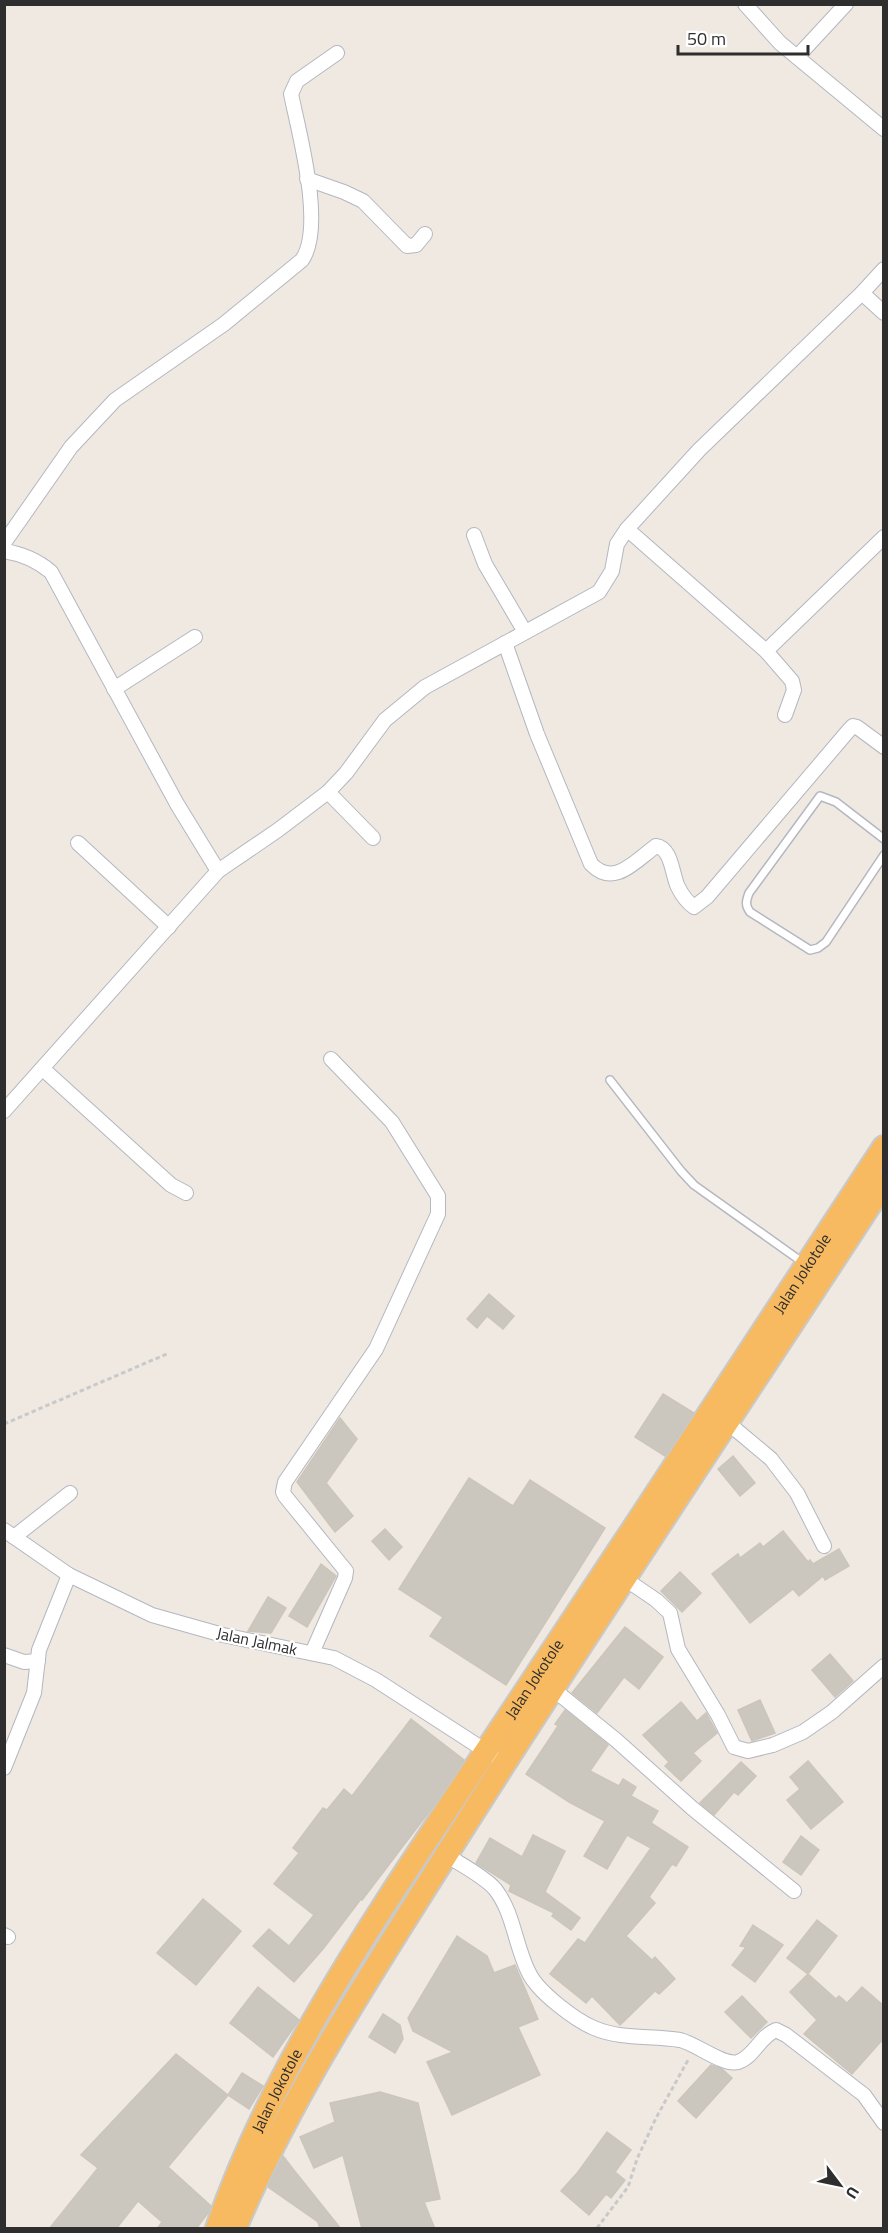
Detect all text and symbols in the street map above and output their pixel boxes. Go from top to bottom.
scale bar [678,18,808,56]
text: 50 m [687,25,726,52]
street label: Jalan Jokotole [767,1228,837,1318]
street label: Jalan Jalmak [214,1621,300,1661]
street label: Jalan Jokotole [499,1634,569,1723]
street label: Jalan Jokotole [245,2044,308,2136]
north arrow [810,2155,870,2215]
text: U [840,2182,866,2204]

